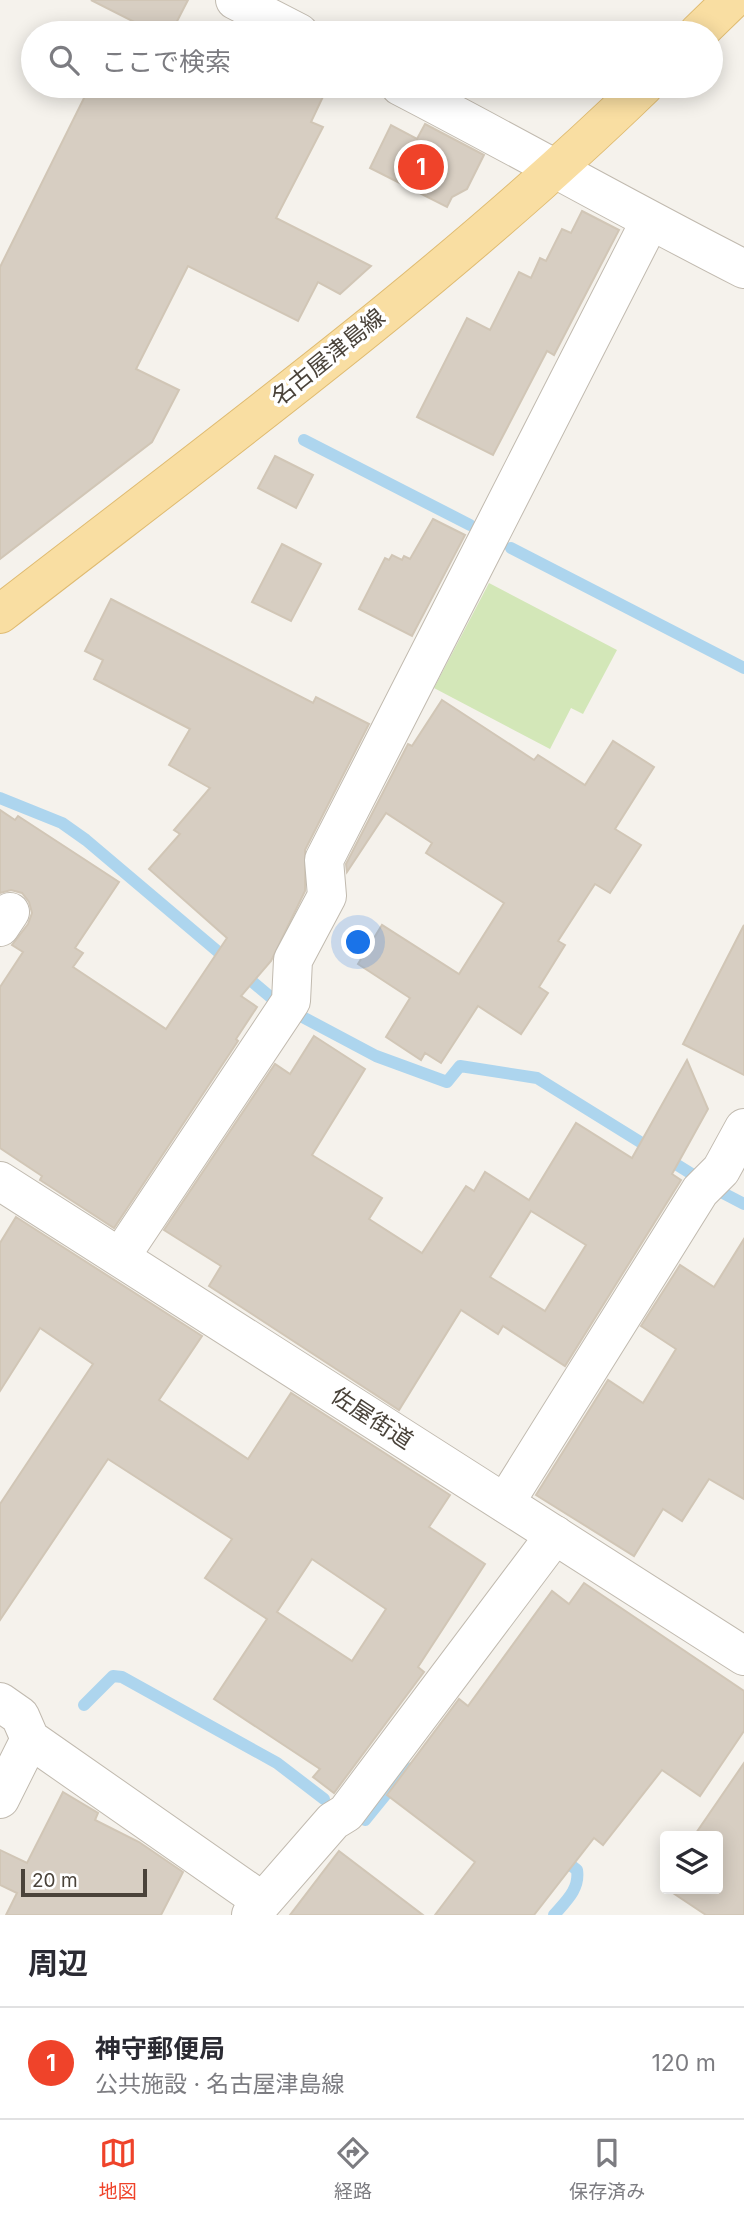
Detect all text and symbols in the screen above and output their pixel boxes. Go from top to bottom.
search box [21,21,723,98]
icon: search [45,41,83,79]
text: ここで検索 [101,46,231,77]
pin: 1 [398,141,444,193]
street label: 名古屋津島線 [266,303,390,411]
your location [341,925,375,959]
street label: 佐屋街道 [326,1381,418,1455]
map controls [660,1831,723,1894]
button: layers [660,1831,723,1894]
scale bar [21,1866,147,1898]
text: 20 m [32,1869,78,1892]
text: 周辺 [28,1945,88,1981]
text: 神守郵便局 [95,2033,225,2064]
text: 1 [46,2049,56,2077]
text: 120 m [651,2049,716,2077]
text: 公共施設 · 名古屋津島線 [95,2070,345,2098]
tab: 地図 [99,2134,137,2203]
tab: 経路 [334,2134,372,2203]
tab: 保存済み [569,2134,645,2203]

